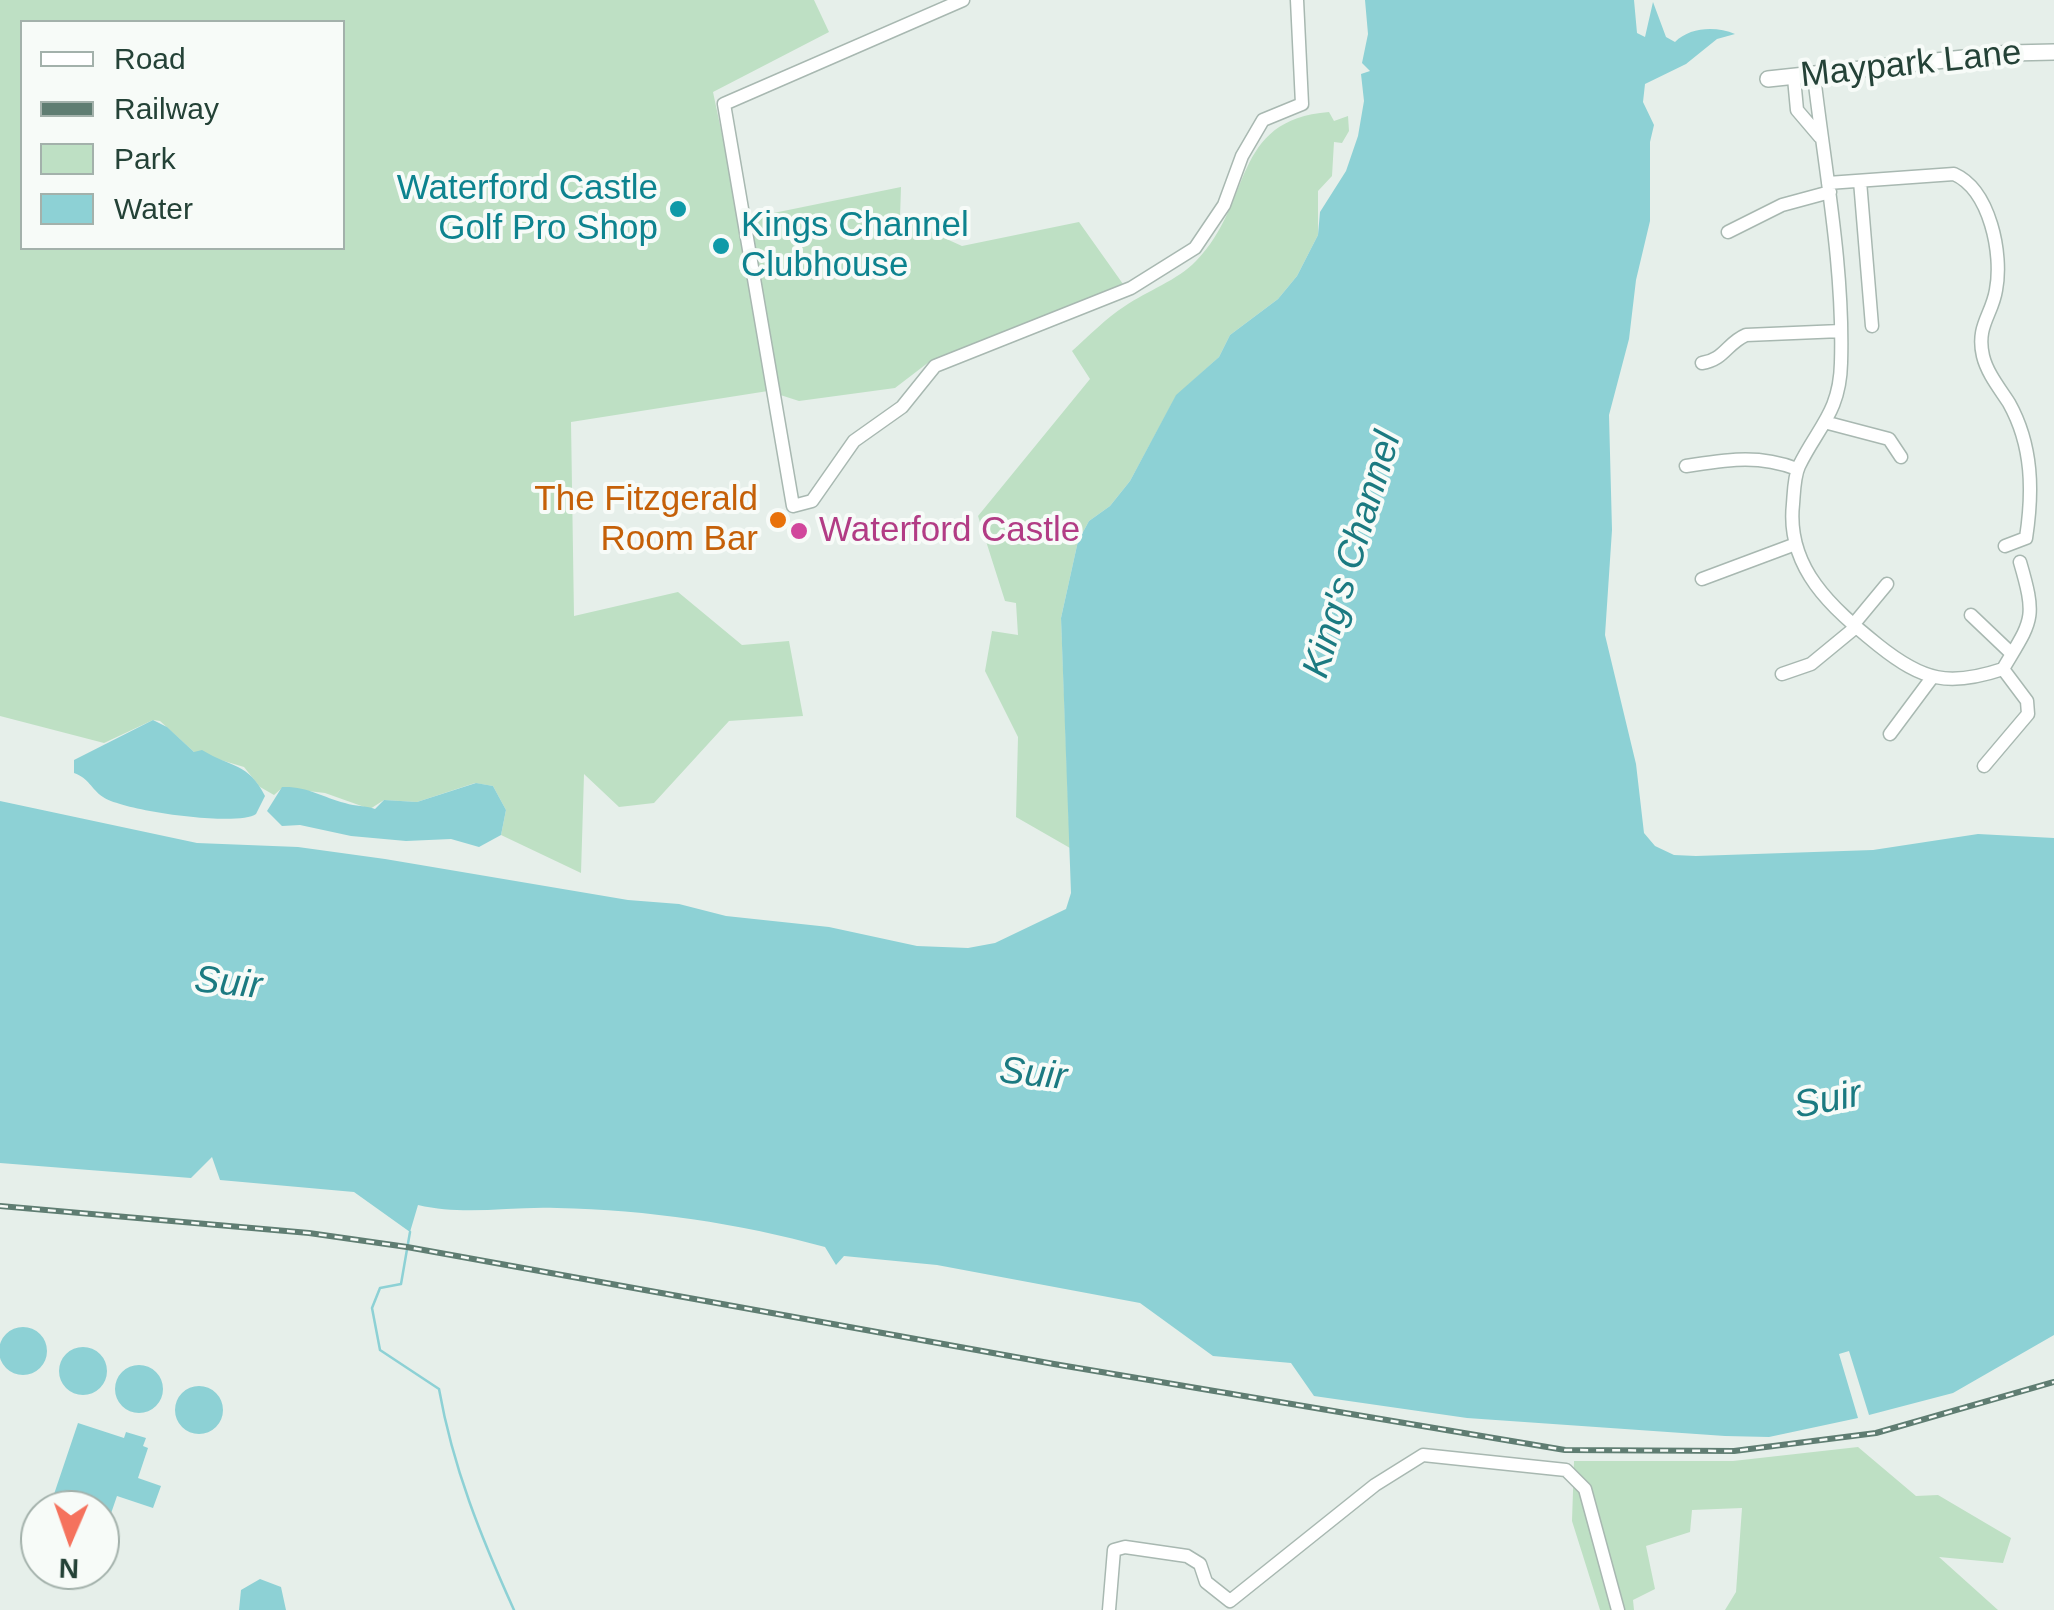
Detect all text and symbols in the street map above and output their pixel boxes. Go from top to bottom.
legend [20,20,345,250]
street label: Maypark Lane [1799,33,2023,97]
text: Road [114,42,186,75]
text: Railway [114,92,219,125]
text: Park [114,142,176,175]
place label: Waterford Castle Golf Pro Shop [397,168,658,250]
text: Water [114,192,193,225]
marker: Waterford Castle Golf Pro Shop [667,198,689,220]
place label: Kings Channel Clubhouse [741,205,969,287]
marker: Kings Channel Clubhouse [710,235,732,257]
water label: King's Channel [1294,427,1412,683]
place label: The Fitzgerald Room Bar [534,479,758,561]
marker: The Fitzgerald Room Bar [767,509,789,531]
place label: Waterford Castle [819,510,1080,552]
marker: Waterford Castle [788,520,810,542]
water label: Suir [192,958,264,1010]
water label: Suir [997,1049,1069,1101]
water label: Suir [1790,1072,1866,1130]
north arrow [20,1490,120,1590]
text: N [58,1553,80,1584]

